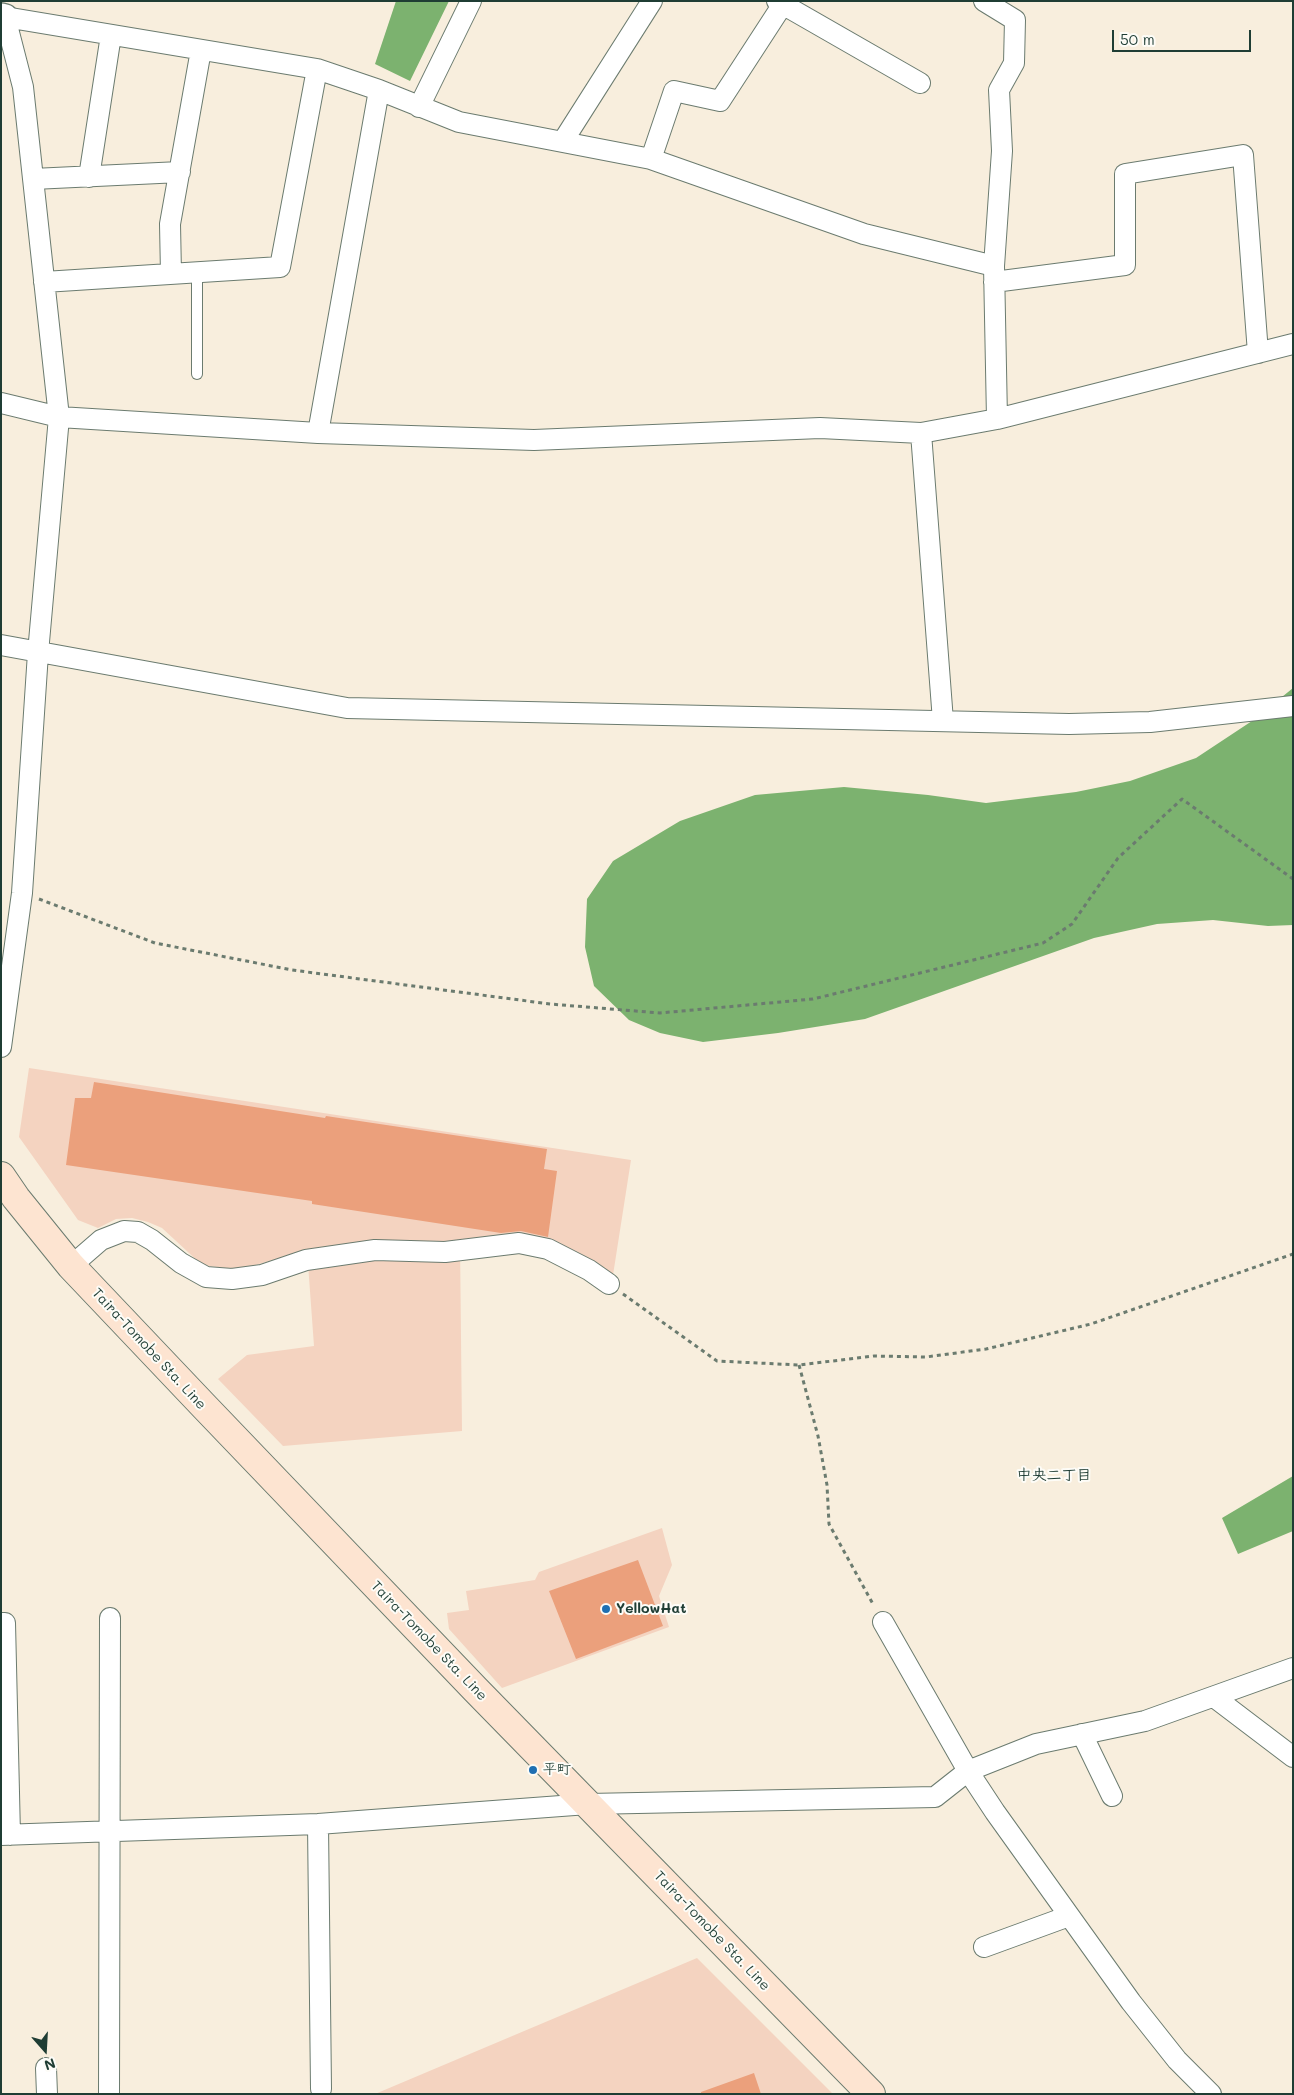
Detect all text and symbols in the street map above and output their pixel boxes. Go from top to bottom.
scale bar [1114,20,1253,52]
text: 50 m [1120,29,1155,49]
street label: Taira-Tomobe Sta. Line [88,1285,210,1413]
district label: 中央二丁目 [1017,1466,1091,1484]
street label: Taira-Tomobe Sta. Line [368,1578,490,1704]
place label: YellowHat [616,1601,686,1617]
marker: YellowHat [600,1603,612,1615]
place label: 平町 [543,1762,571,1778]
marker: 平町 [527,1764,539,1776]
street label: Taira-Tomobe Sta. Line [651,1868,773,1994]
north arrow [20,2025,70,2075]
text: N [42,2054,58,2075]

